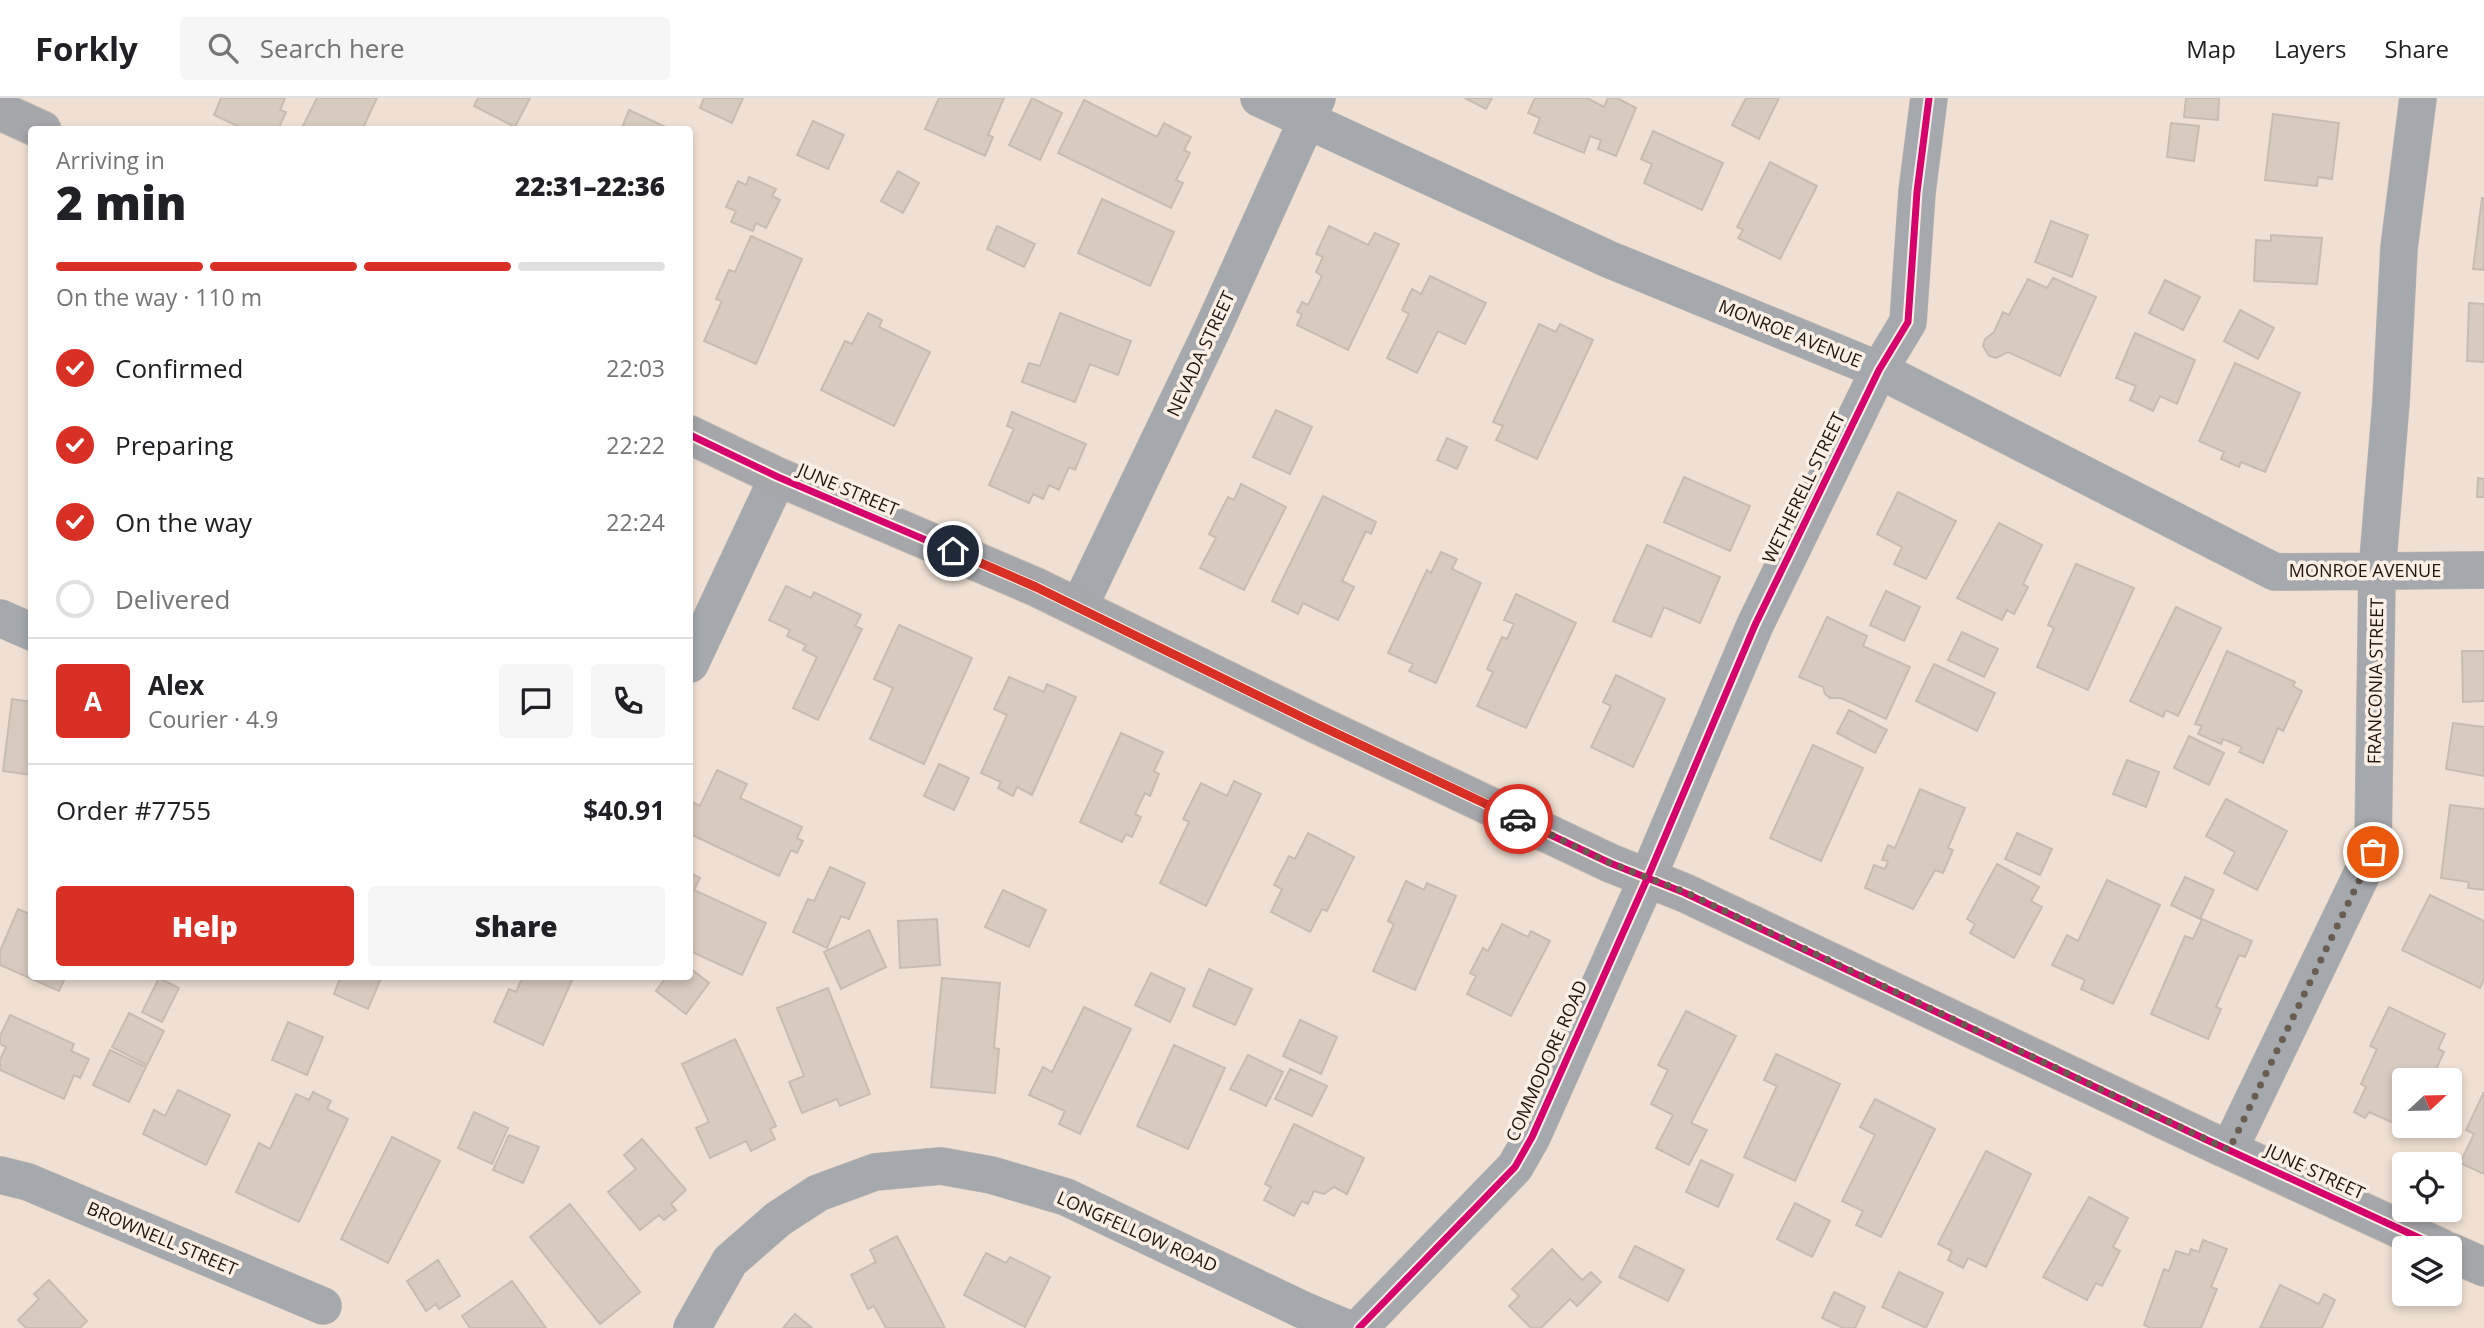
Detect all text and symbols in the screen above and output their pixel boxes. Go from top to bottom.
search box [180,17,670,80]
text: Forkly [35,26,138,71]
icon: search [204,29,242,67]
text: Search here [260,30,405,66]
text: Map [2186,32,2236,65]
text: Layers [2274,32,2347,65]
text: Share [2385,32,2449,65]
text: Arriving in [56,144,165,176]
text: 22:31–22:36 [515,168,665,204]
text: 2 min [56,171,187,233]
text: On the way · 110 m [56,281,262,313]
street label: NEVADA STREET [1161,287,1240,420]
street label: MONROE AVENUE [1715,293,1865,373]
icon: check [56,349,94,387]
text: Confirmed [115,350,243,386]
text: 22:03 [606,352,665,384]
street label: WETHERELL STREET [1756,408,1850,567]
icon: check [56,426,94,464]
text: Preparing [115,427,233,463]
text: 22:22 [606,429,665,461]
street label: JUNE STREET [793,456,902,521]
icon: check [56,503,94,541]
text: On the way [115,504,252,540]
text: 22:24 [606,506,665,538]
pin [923,521,983,581]
icon: home [934,532,972,570]
street label: MONROE AVENUE [2289,558,2441,582]
text: Delivered [115,581,230,617]
street label: FRANCONIA STREET [2362,598,2388,764]
button: chat [499,664,573,738]
button: phone [591,664,665,738]
text: Alex [148,667,204,703]
text: A [84,683,102,719]
text: Courier · 4.9 [148,703,278,735]
courier [1483,784,1553,854]
text: Order #7755 [56,792,211,828]
text: $40.91 [583,792,665,828]
icon: car [1499,800,1537,838]
pin [2343,822,2403,882]
icon: bag [2354,833,2392,871]
button: Help [56,886,354,966]
button: Share [368,886,665,966]
street label: COMMODORE ROAD [1500,976,1592,1145]
north arrow [2392,1068,2462,1138]
map controls [2392,1068,2462,1306]
street label: JUNE STREET [2260,1137,2369,1205]
button: locate [2392,1152,2462,1222]
street label: LONGFELLOW ROAD [1054,1185,1221,1277]
street label: BROWNELL STREET [84,1196,241,1281]
button: layers [2392,1236,2462,1306]

